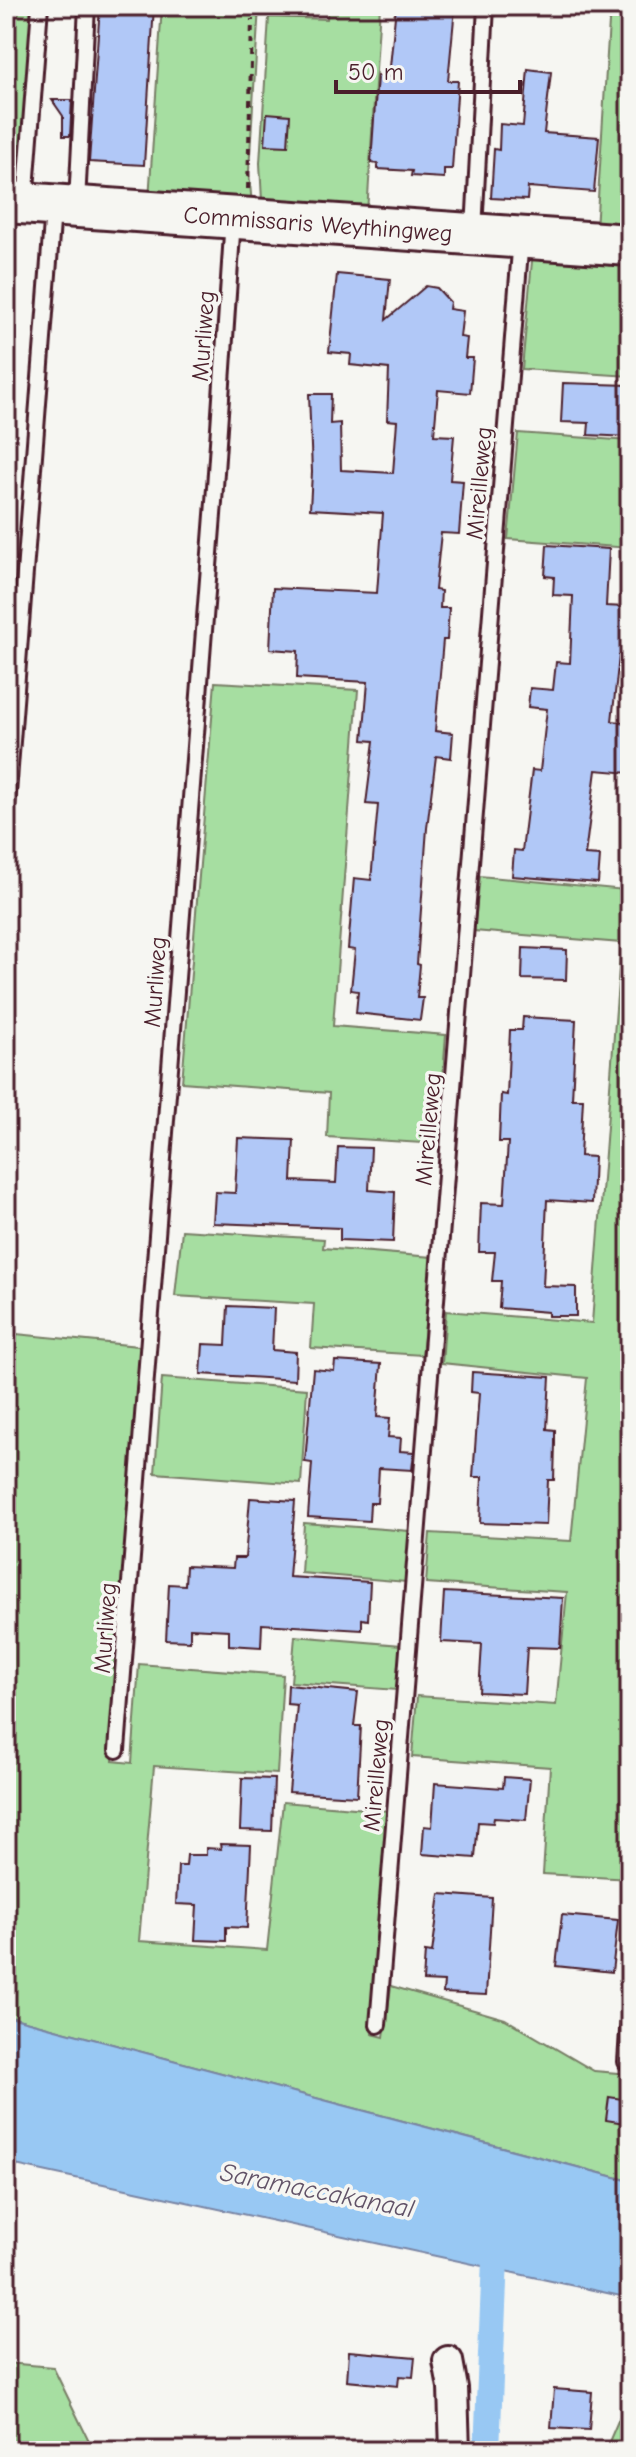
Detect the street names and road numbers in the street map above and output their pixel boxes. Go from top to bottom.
street label: Commissaris Weythingweg [183,201,453,247]
street label: Murliweg [186,289,220,383]
street label: Mireilleweg [460,425,498,541]
street label: Murliweg [138,935,172,1029]
street label: Mireilleweg [409,1071,447,1187]
street label: Murliweg [88,1581,122,1675]
street label: Mireilleweg [357,1717,395,1833]

